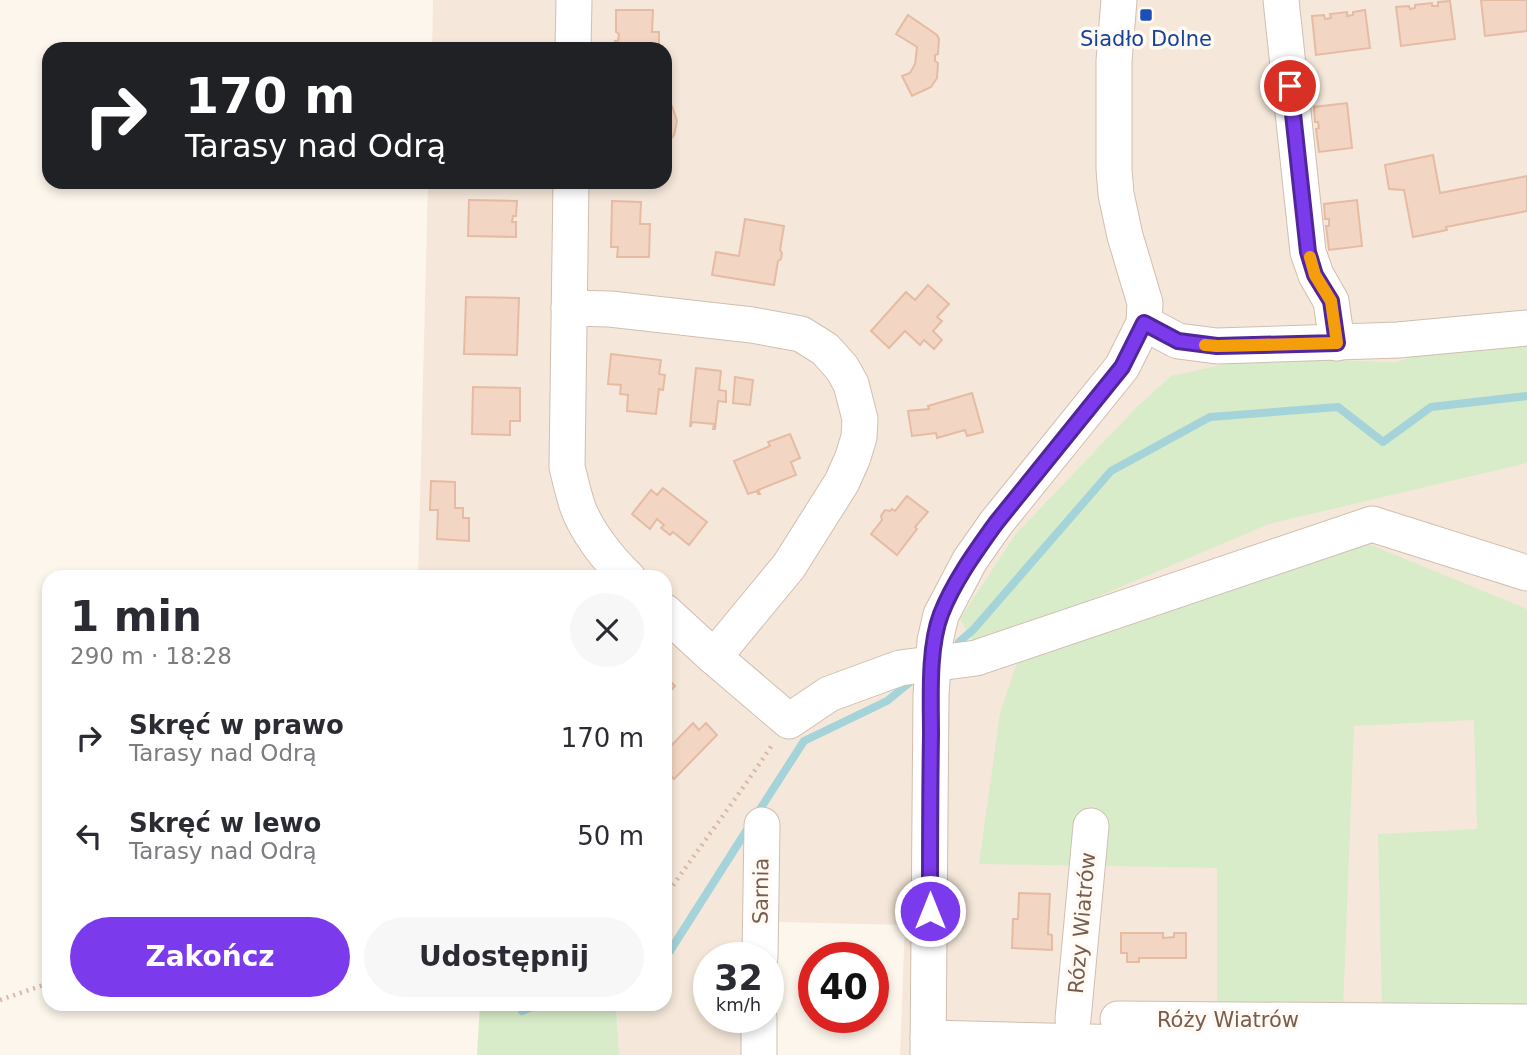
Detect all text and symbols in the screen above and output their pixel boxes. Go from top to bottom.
marker: Siadło Dolne [1138,7,1154,23]
place label: Siadło Dolne [1080,27,1212,51]
pin [1260,56,1320,116]
icon: arrive [1271,67,1309,105]
text: 170 m [185,68,355,125]
icon: right [70,70,161,161]
text: Tarasy nad Odrą [185,127,446,165]
text: 1 min [70,592,202,641]
button: close [570,593,644,667]
text: 290 m · 18:28 [70,643,232,669]
text: Skręć w prawo [129,710,344,740]
icon: right [70,719,108,757]
text: 170 m [561,723,644,753]
text: Tarasy nad Odrą [129,740,317,766]
text: Skręć w lewo [129,808,321,838]
icon: left [70,817,108,855]
text: 50 m [577,821,644,851]
text: Tarasy nad Odrą [129,838,317,864]
street label: Rózy Wiatrów [1064,851,1100,995]
street label: Sarnia [748,858,774,924]
position arrow [893,874,967,948]
button: Zakończ [70,917,350,997]
button: Udostępnij [364,917,644,997]
speed limit sign: 40 [798,942,889,1033]
text: 32 [714,958,763,998]
text: km/h [716,994,761,1015]
street label: Róży Wiatrów [1157,1008,1299,1032]

